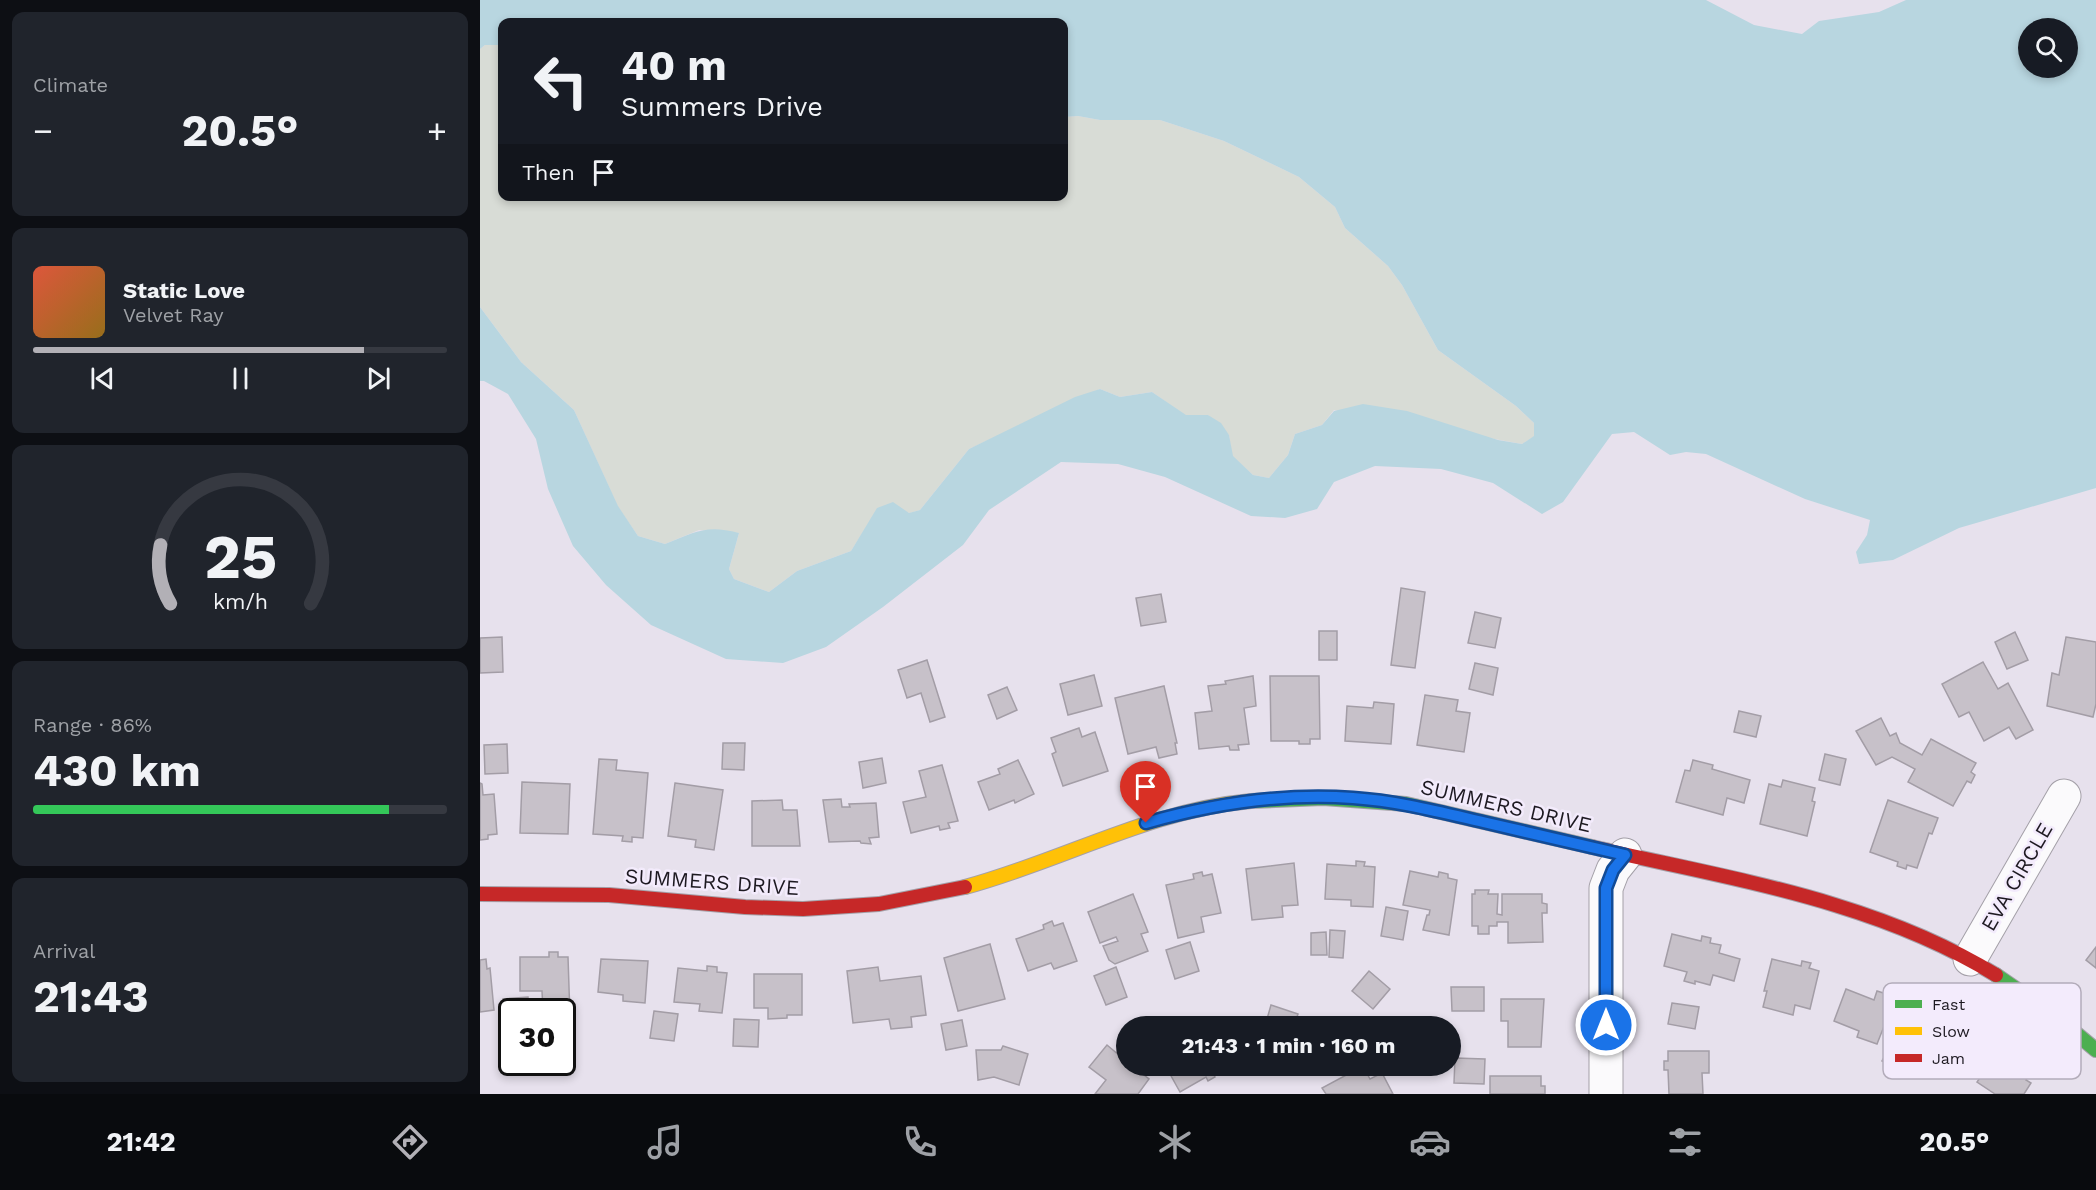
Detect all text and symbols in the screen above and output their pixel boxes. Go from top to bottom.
map controls [2018,18,2078,78]
button: search [2018,18,2078,78]
text: 40 m [621,41,727,90]
icon: left [522,42,600,120]
text: Climate [33,73,108,97]
text: Summers Drive [621,91,823,123]
text: 20.5° [182,104,298,157]
text: − [33,111,53,150]
text: + [427,111,447,150]
icon: arrive [587,156,620,189]
text: Then [522,160,575,185]
text: Static Love [123,278,245,303]
text: Velvet Ray [123,303,224,327]
icon: previous [86,362,119,395]
icon: pause [224,362,257,395]
icon: next [362,362,395,395]
text: 25 [203,520,277,593]
text: km/h [212,589,268,614]
text: Range · 86% [33,713,152,737]
text: 430 km [33,744,201,797]
pin [1120,761,1171,823]
icon: arrive [1129,770,1162,803]
street label: SUMMERS DRIVE [1418,774,1594,837]
street label: EVA CIRCLE [1976,818,2058,935]
street label: SUMMERS DRIVE [624,863,800,900]
text: Arrival [33,939,95,963]
text: 21:43 [33,970,149,1023]
legend [1883,983,2081,1079]
position arrow [1574,993,1638,1057]
text: Fast [1932,995,1965,1014]
speed limit sign: 30 [498,998,576,1076]
text: Slow [1932,1022,1970,1041]
text: 21:43 · 1 min · 160 m [1181,1033,1396,1058]
text: Jam [1932,1049,1965,1068]
icon: directions [389,1121,431,1163]
icon: music [644,1121,686,1163]
icon: phone [899,1121,941,1163]
icon: climate [1154,1121,1196,1163]
icon: car [1409,1121,1451,1163]
icon: filters [1664,1121,1706,1163]
text: 21:42 [107,1126,176,1158]
text: 20.5° [1919,1126,1989,1158]

